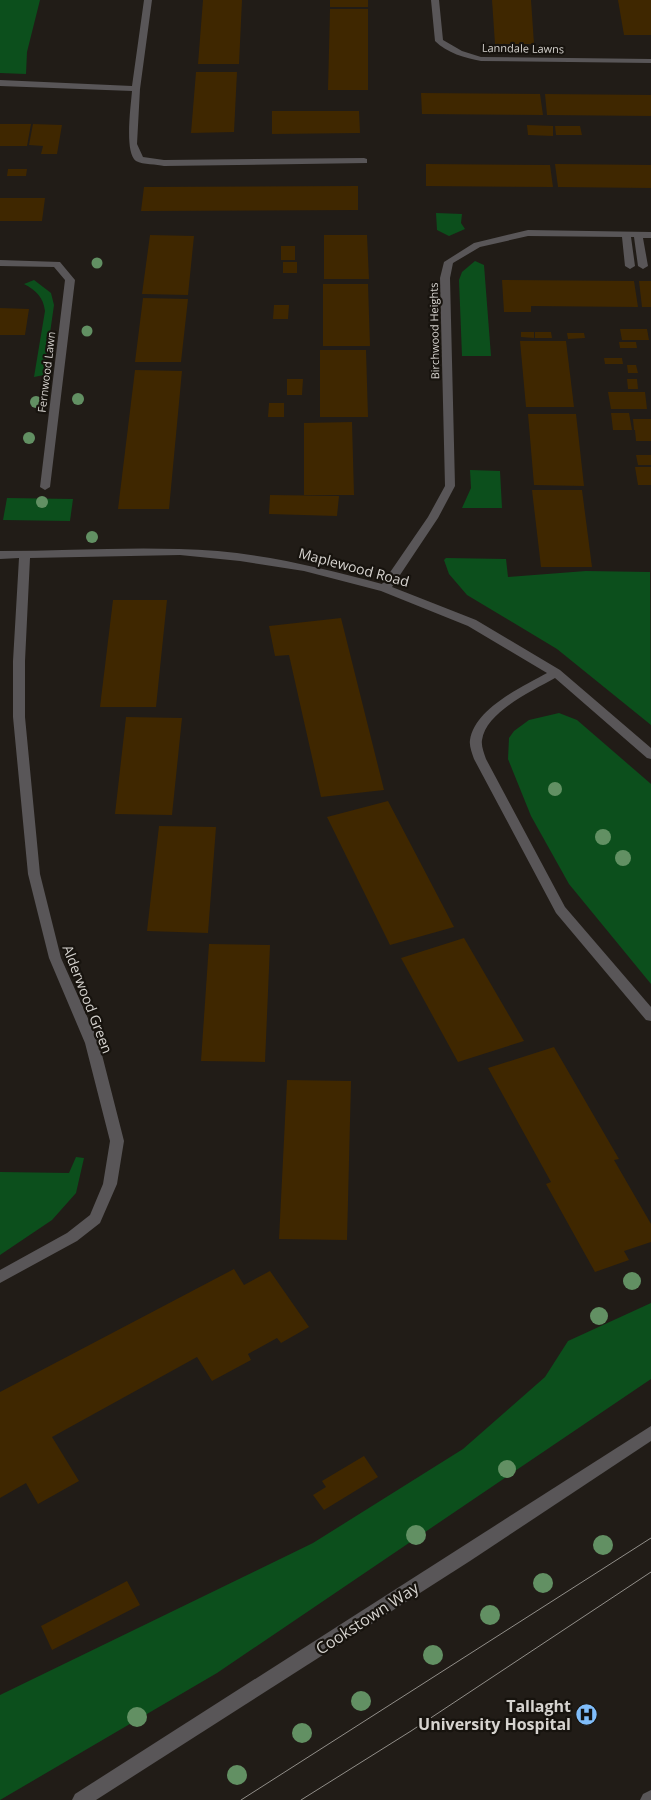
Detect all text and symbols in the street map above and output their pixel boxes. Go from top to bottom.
street label: Lanndale Lawns [482,40,564,56]
street label: Birchwood Heights [426,283,442,379]
street label: Fernwood Lawn [34,331,58,413]
street label: Maplewood Road [297,543,411,591]
street label: Alderwood Green [59,942,117,1056]
street label: Cookstown Way [311,1576,424,1660]
place label: Tallaght University Hospital [418,1695,571,1735]
hospital icon: Tallaght University Hospital [575,1703,599,1727]

